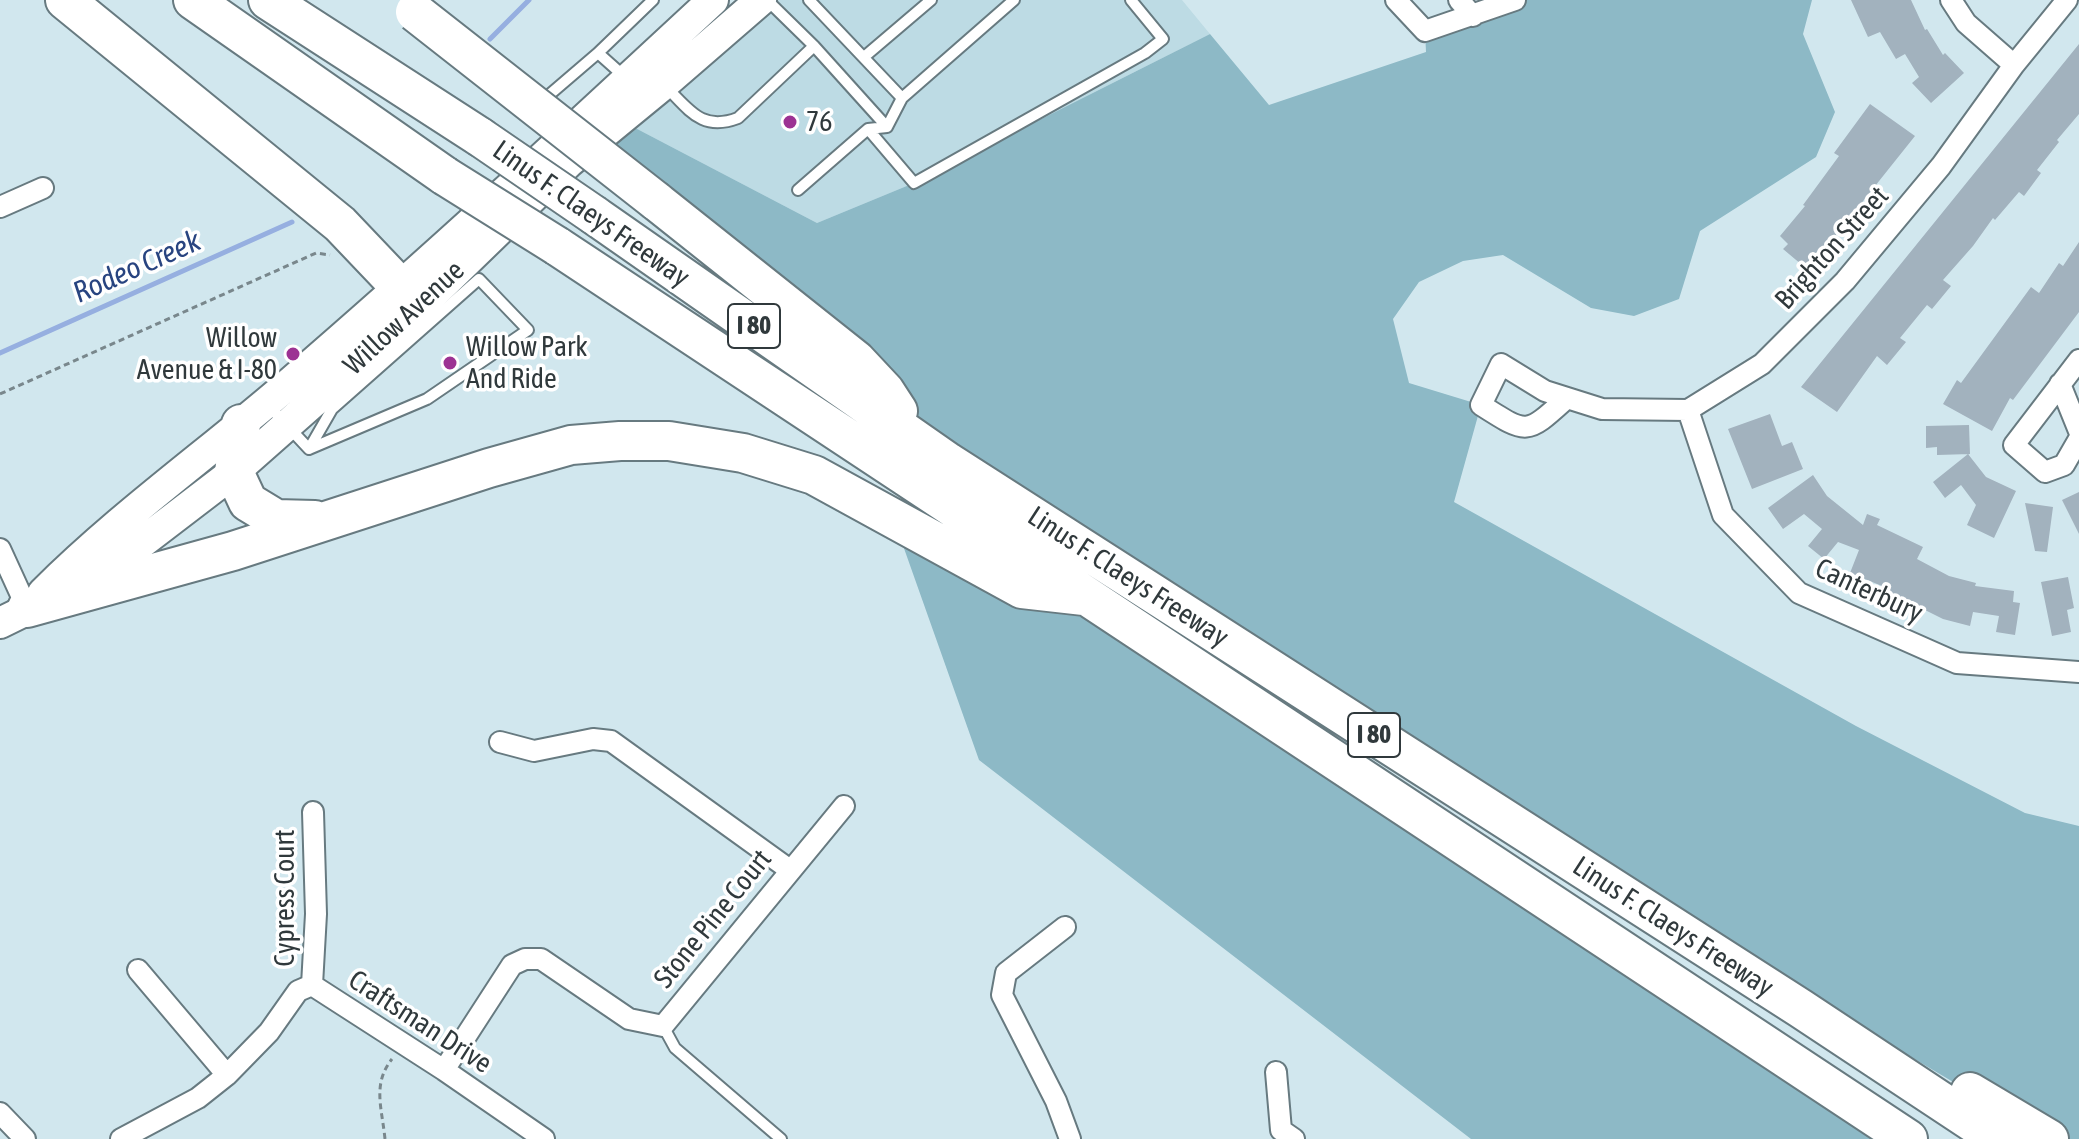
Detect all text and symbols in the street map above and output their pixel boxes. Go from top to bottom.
place label: 76 [806,105,832,139]
marker: 76 [781,113,799,131]
street label: Linus F. Claeys Freeway [486,134,696,294]
street label: Brighton Street [1768,180,1896,316]
water label: Rodeo Creek [68,223,206,311]
street label: Willow Avenue [337,254,471,382]
road number: I 80 [728,304,780,348]
place label: Willow Avenue & I-80 [137,321,277,387]
place label: Willow Park And Ride [466,330,587,396]
marker: Willow Avenue & I-80 [284,345,302,363]
marker: Willow Park And Ride [441,354,459,372]
street label: Linus F. Claeys Freeway [1021,500,1235,654]
street label: Canterbury [1810,552,1928,630]
road number: I 80 [1348,713,1400,757]
street label: Cypress Court [268,829,302,967]
street label: Stone Pine Court [647,843,779,995]
street label: Linus F. Claeys Freeway [1566,850,1780,1004]
street label: Craftsman Drive [342,963,498,1081]

